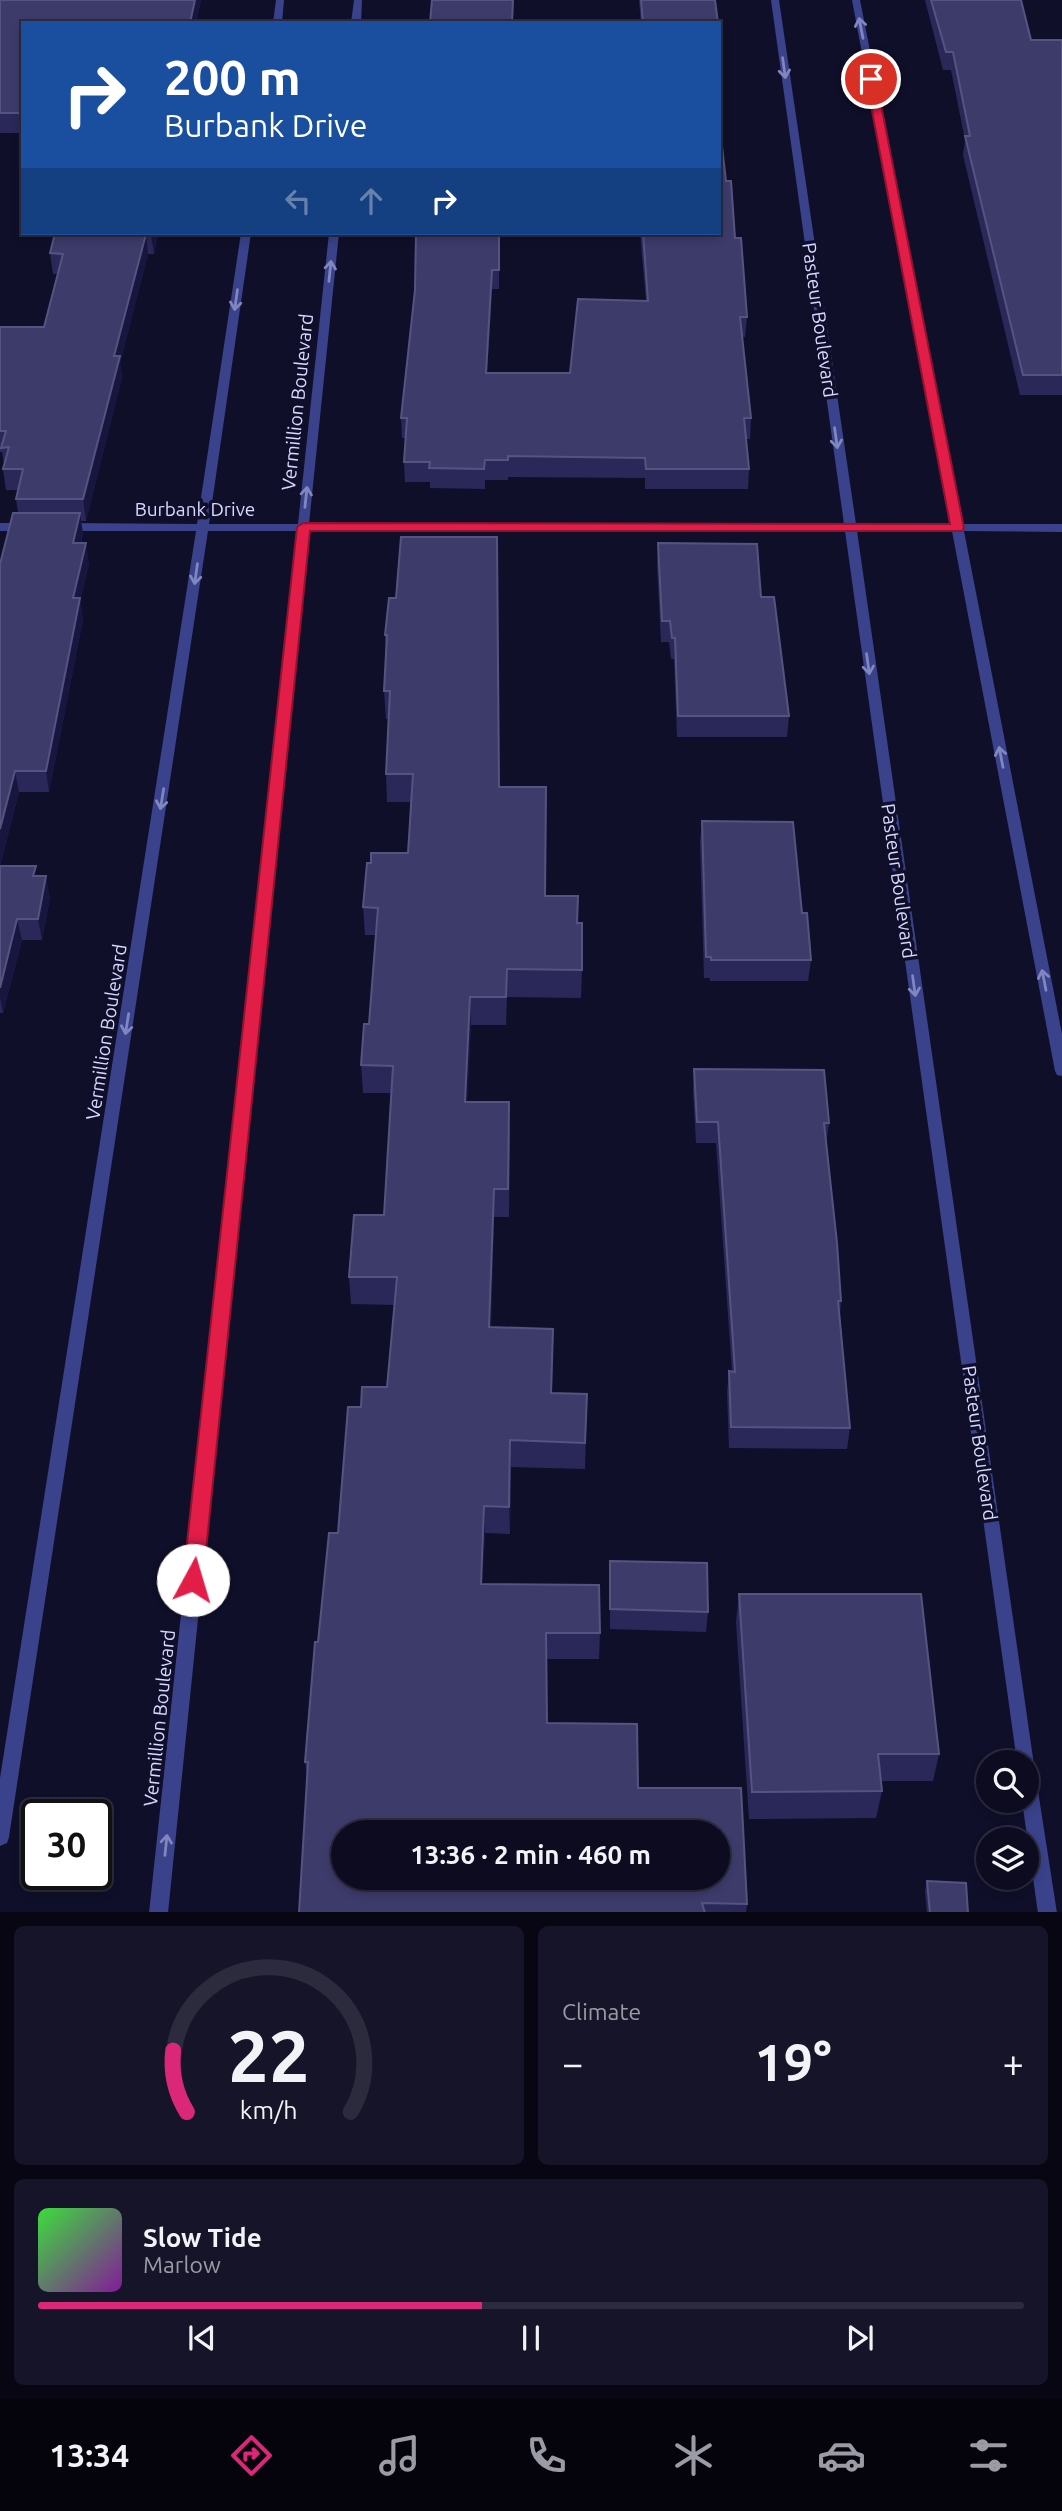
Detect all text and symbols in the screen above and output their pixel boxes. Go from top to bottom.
one-way arrow [854,17,868,40]
icon: right [49,49,140,140]
text: 200 m [164,49,301,104]
pin [841,49,901,109]
one-way arrow [778,56,791,78]
icon: arrive [852,60,890,98]
text: Burbank Drive [164,107,367,143]
icon: left [279,182,317,220]
icon: ahead [352,182,390,220]
icon: right [425,182,463,220]
street label: Pasteur Boulevard [798,241,842,399]
one-way arrow [324,260,337,283]
one-way arrow [229,288,242,311]
street label: Vermillion Boulevard [277,312,317,492]
one-way arrow [830,427,843,449]
one-way arrow [300,487,313,509]
street label: Burbank Drive [135,498,255,520]
one-way arrow [189,562,202,585]
one-way arrow [862,652,875,675]
one-way arrow [994,746,1008,769]
one-way arrow [155,787,168,810]
street label: Pasteur Boulevard [877,802,921,960]
street label: Vermillion Boulevard [81,942,131,1122]
one-way arrow [1037,969,1051,992]
one-way arrow [907,974,920,997]
one-way arrow [120,1012,133,1034]
street label: Pasteur Boulevard [958,1364,1002,1522]
position arrow [156,1543,230,1617]
street label: Vermillion Boulevard [139,1628,179,1808]
map controls [976,1750,1039,1890]
button: search [976,1750,1039,1813]
speed limit sign: 30 [21,1799,112,1890]
button: layers [976,1827,1039,1890]
one-way arrow [159,1834,172,1856]
text: 13:36 · 2 min · 460 m [410,1840,651,1869]
text: Climate [562,1999,641,2024]
text: 22 [228,2014,310,2096]
text: 19° [754,2033,832,2091]
text: − [562,2042,583,2084]
text: + [1003,2042,1024,2084]
text: km/h [240,2095,298,2123]
text: Slow Tide [143,2223,262,2252]
text: Marlow [143,2252,221,2277]
icon: previous [183,2319,221,2357]
icon: pause [512,2319,550,2357]
icon: next [841,2319,879,2357]
icon: directions [227,2431,276,2480]
icon: music [375,2431,424,2480]
icon: phone [522,2431,571,2480]
icon: climate [669,2431,718,2480]
icon: car [817,2431,866,2480]
icon: filters [964,2431,1013,2480]
text: 13:34 [49,2437,129,2473]

